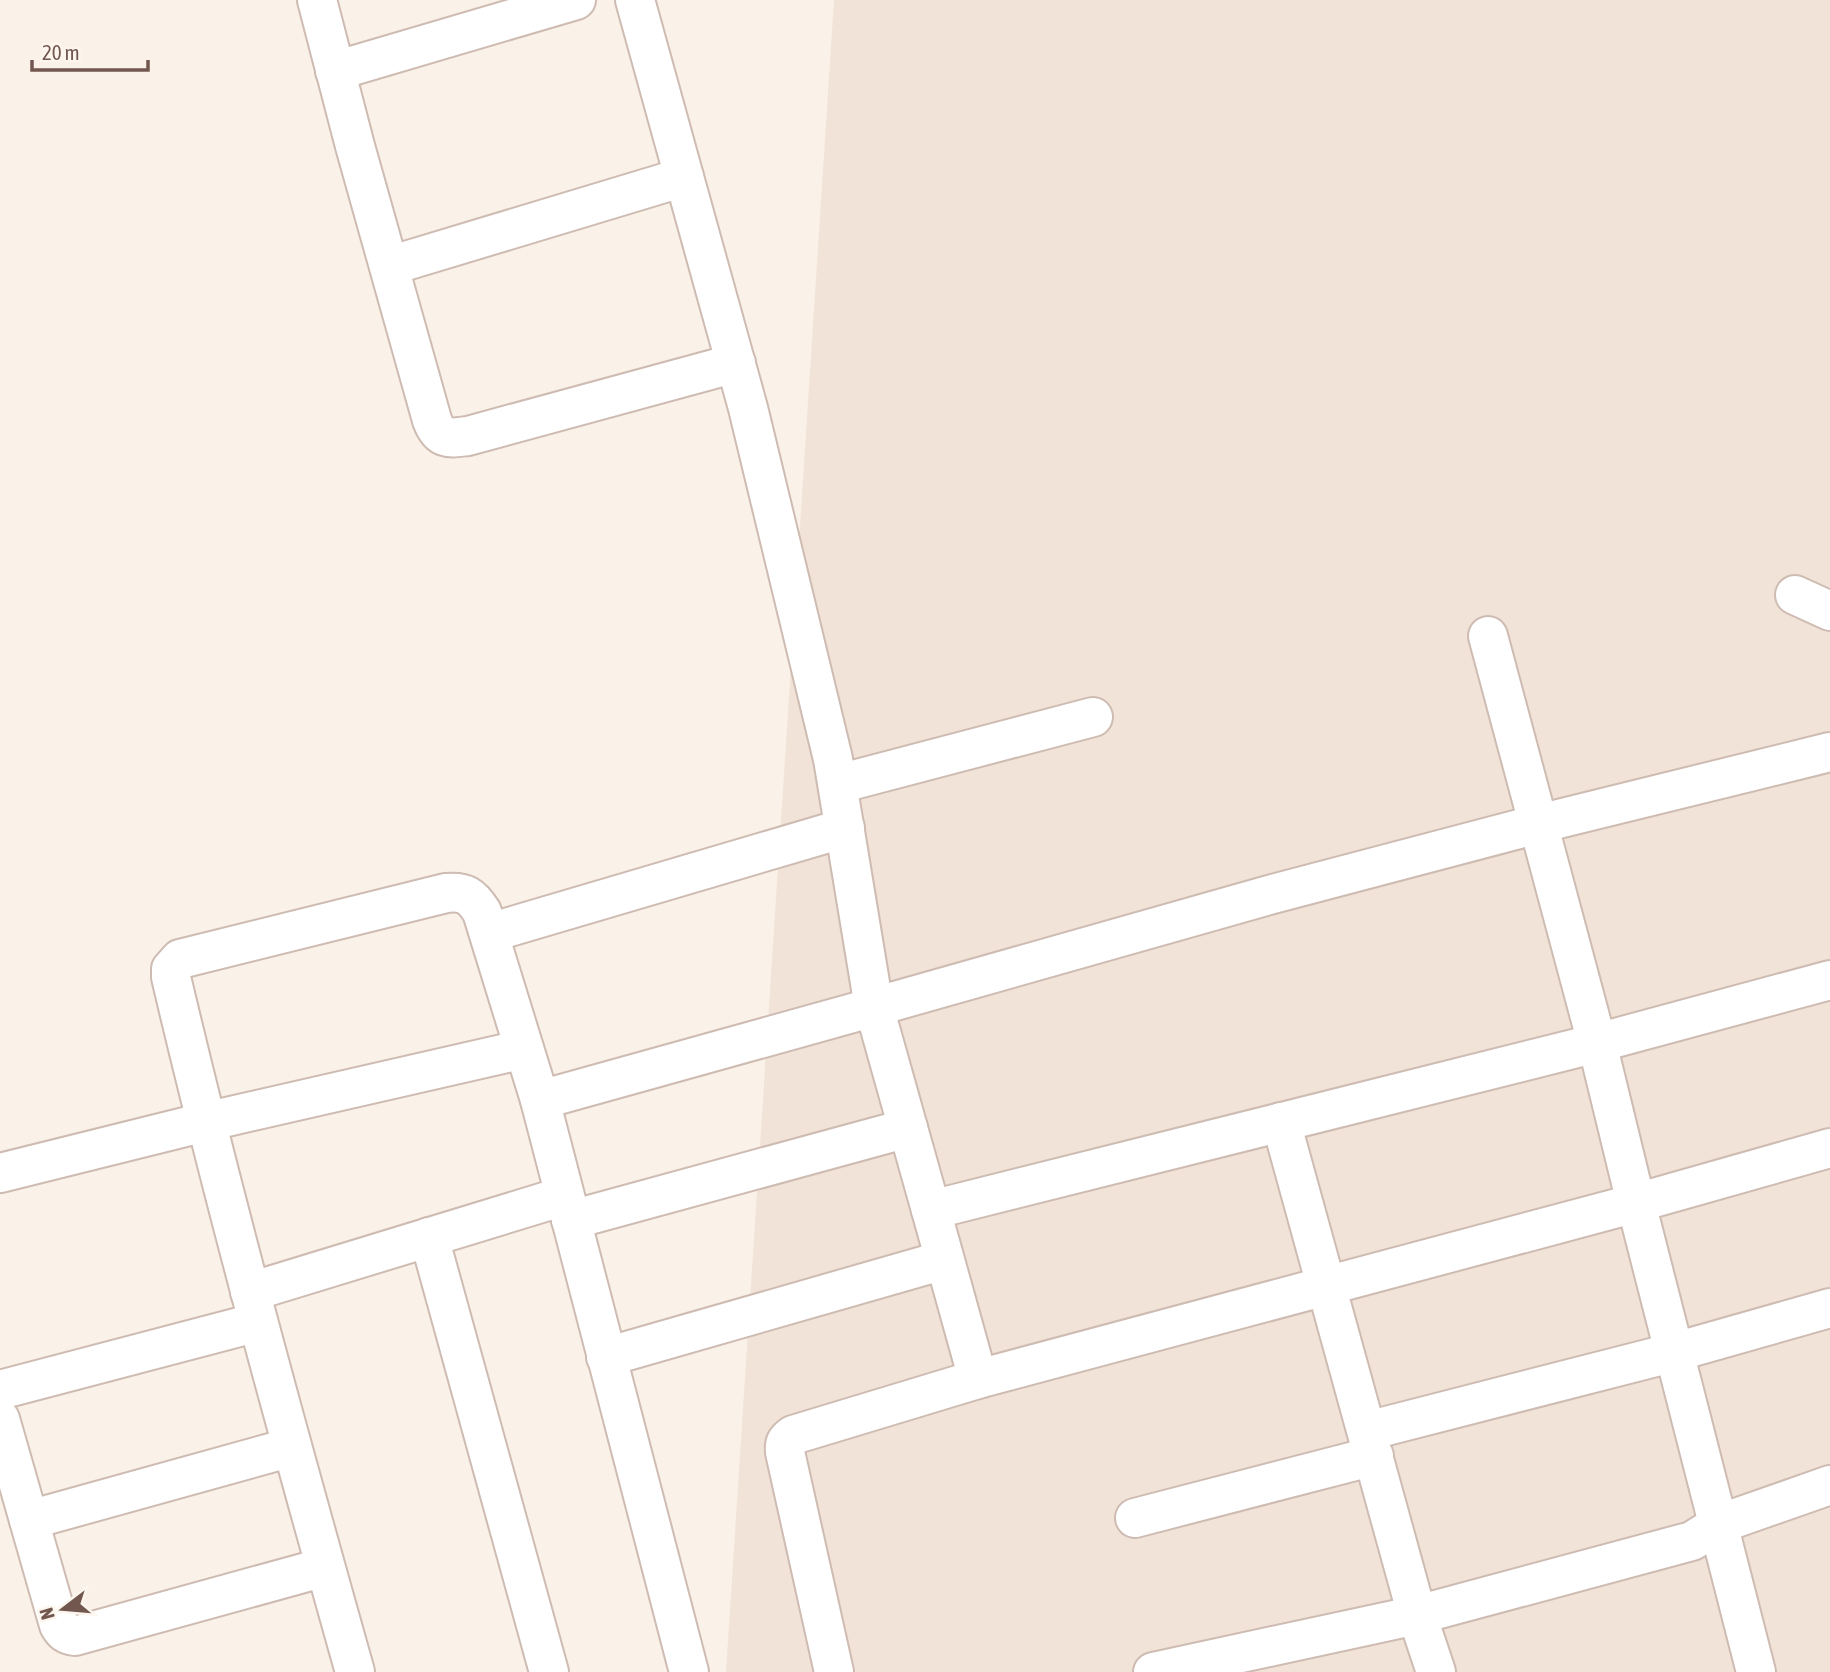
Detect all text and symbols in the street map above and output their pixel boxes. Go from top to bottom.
scale bar [32,28,147,72]
text: 20 m [42,40,80,64]
north arrow [28,1574,98,1644]
text: N [35,1605,59,1622]

